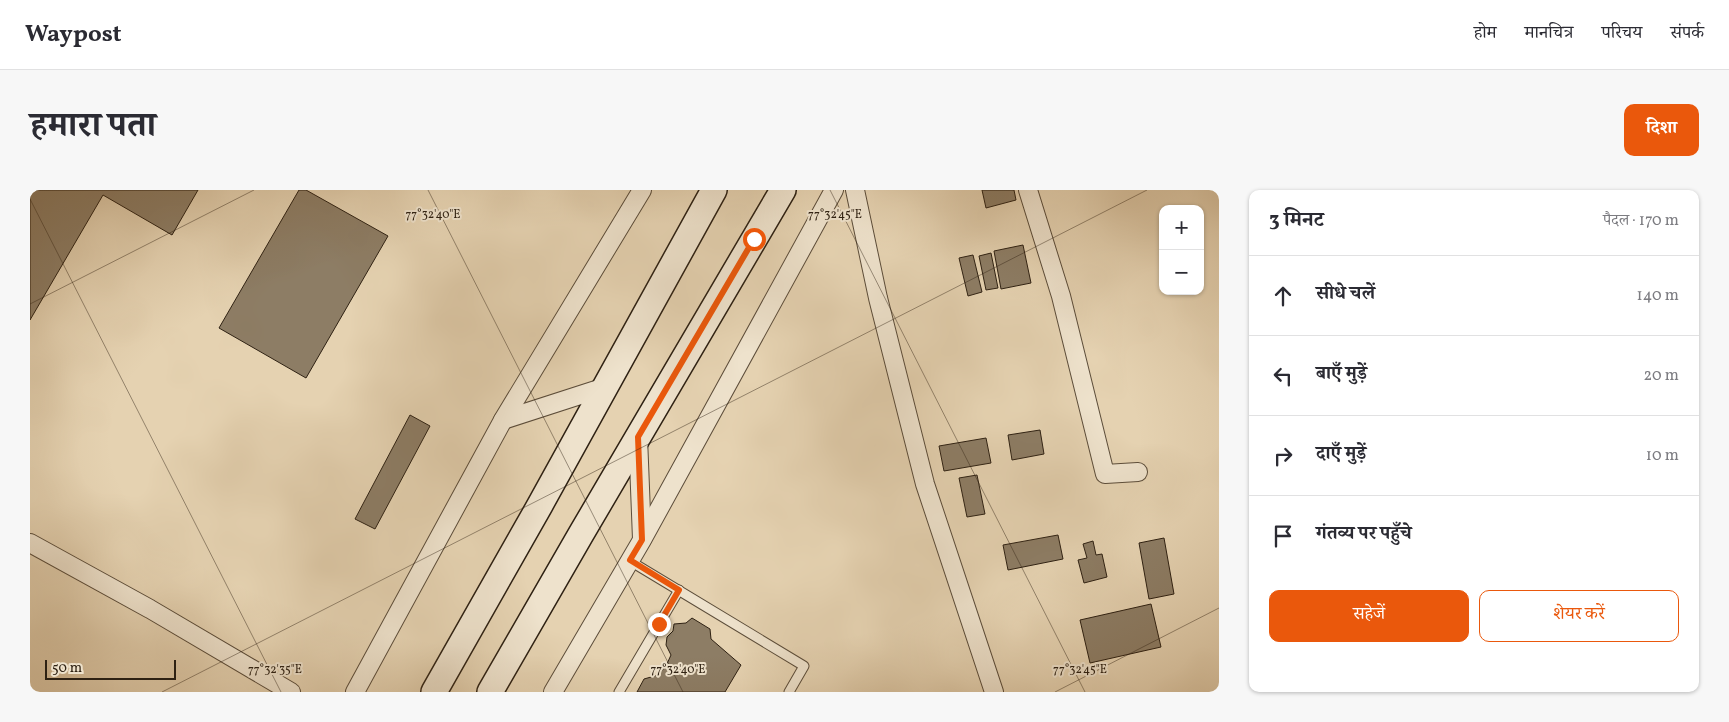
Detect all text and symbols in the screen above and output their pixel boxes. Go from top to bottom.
text: Waypost [25,18,122,52]
text: होम [1474,21,1497,46]
text: मानचित्र [1525,21,1573,46]
text: परिचय [1601,21,1642,46]
text: संपर्क [1670,21,1704,46]
text: हमारा पता [30,103,156,151]
button: दिशा [1624,104,1699,156]
map controls [1159,205,1204,295]
button: + [1159,205,1204,250]
text: 3 मिनट [1269,206,1324,235]
text: 77°32'40"E [405,207,461,223]
text: 77°32'45"E [808,207,862,223]
text: पैदल · 170 m [1603,210,1679,232]
route start [743,228,766,251]
button: − [1159,250,1204,295]
text: सीधे चलें [1316,281,1375,307]
icon: ahead [1269,282,1297,310]
text: 140 m [1637,285,1679,307]
text: बाएँ मुड़ें [1316,361,1367,387]
icon: left [1269,362,1297,390]
text: 20 m [1644,365,1679,387]
text: दाएँ मुड़ें [1316,441,1366,467]
icon: right [1269,442,1297,470]
text: 10 m [1646,445,1679,467]
text: गंतव्य पर पहुँचे [1316,521,1411,547]
icon: arrive [1269,522,1297,550]
button: सहेजें [1269,590,1469,642]
button: शेयर करें [1479,590,1679,642]
route end [648,613,671,636]
scale bar [45,657,176,680]
text: 50 m [52,659,82,678]
text: 77°32'35"E [248,662,302,678]
text: 77°32'40"E [650,662,706,678]
text: 77°32'45"E [1053,662,1107,678]

